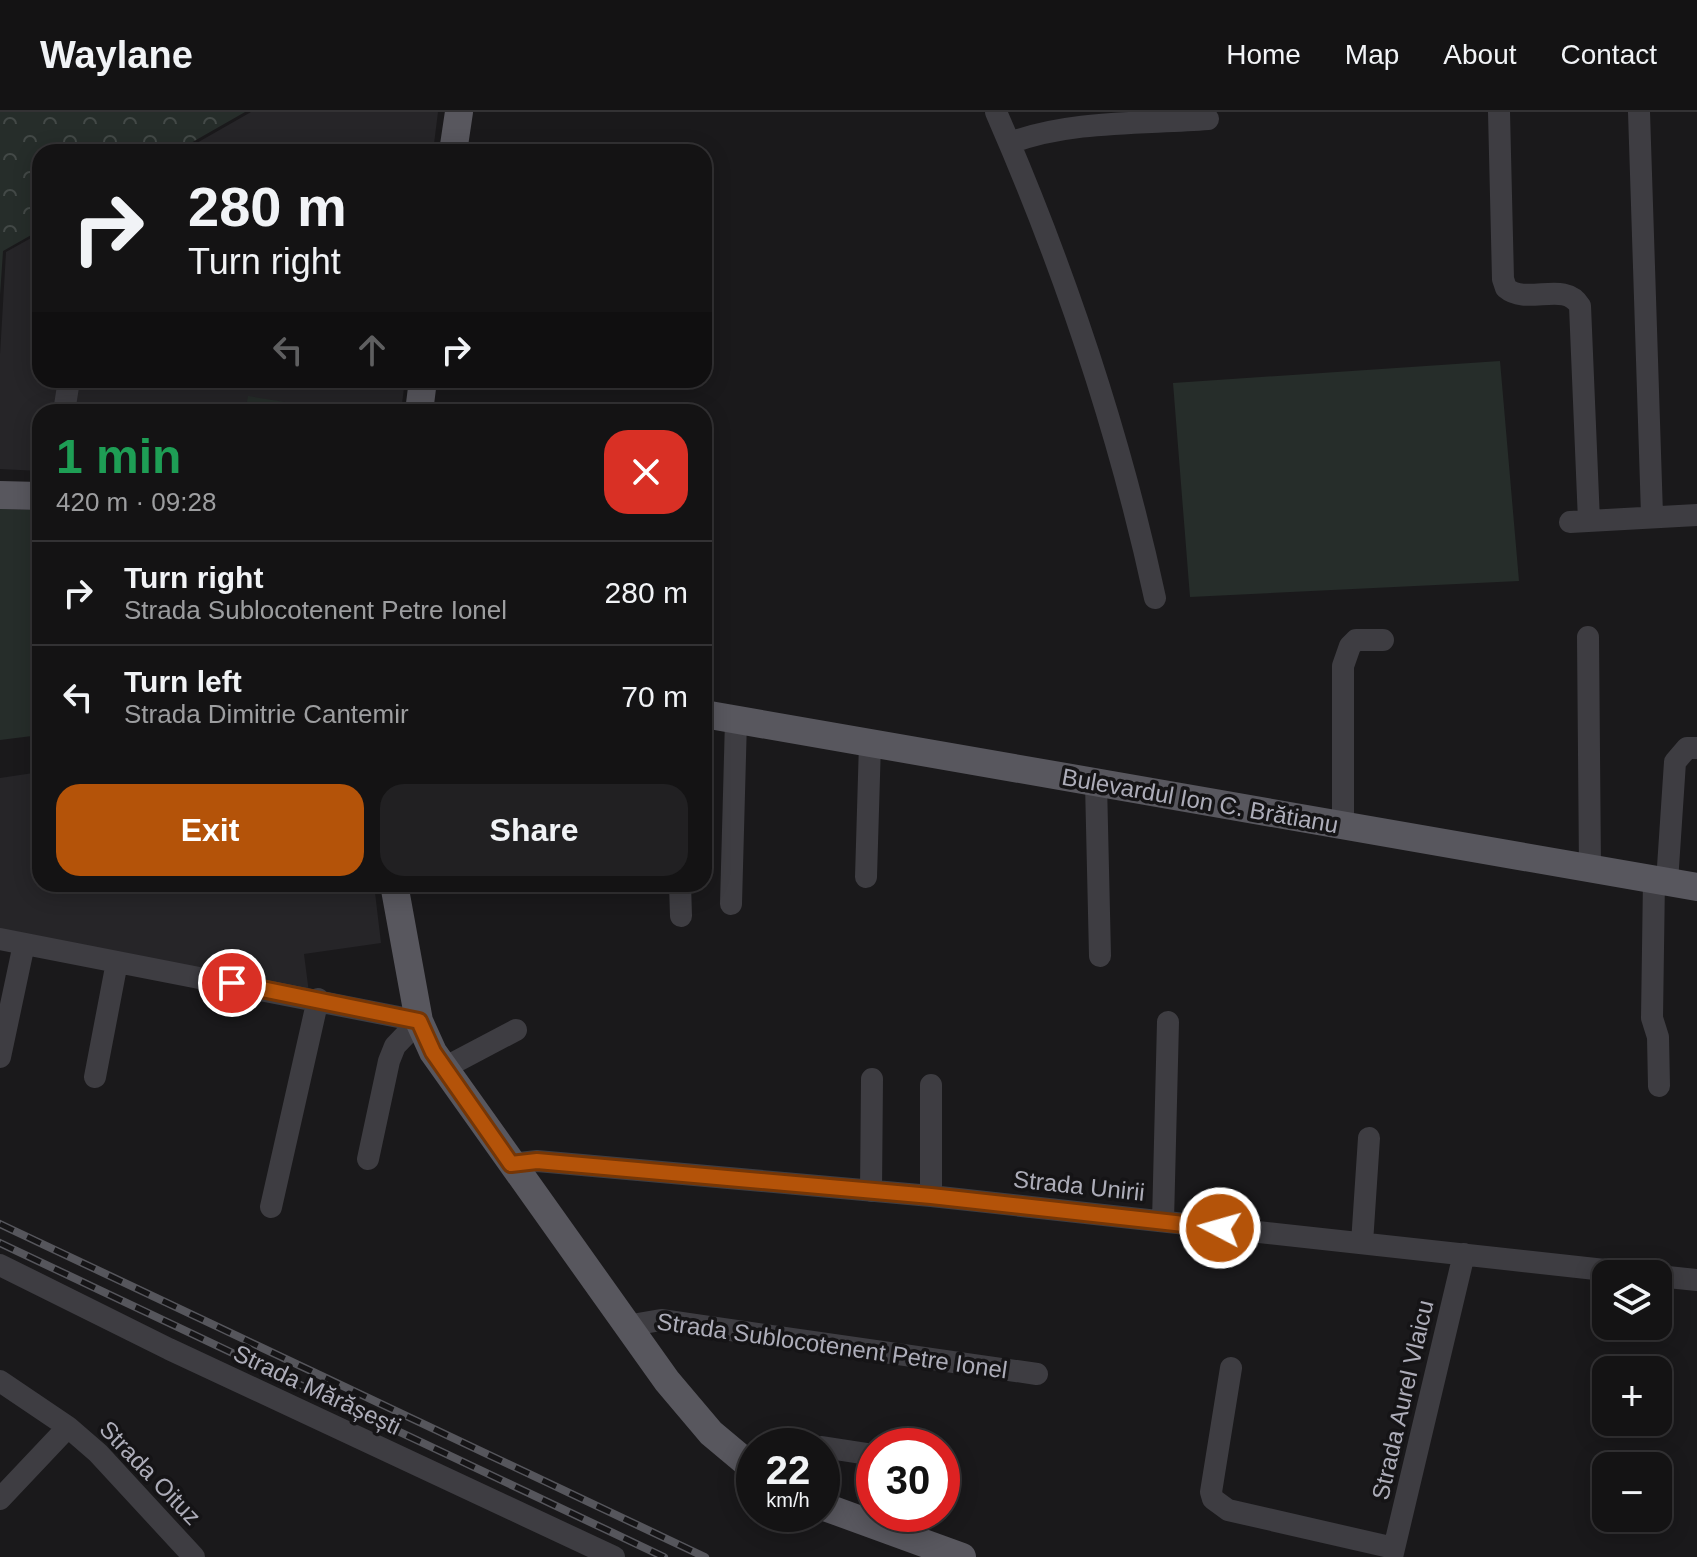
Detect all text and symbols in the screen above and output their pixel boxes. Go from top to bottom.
text: Waylane [40,34,193,76]
text: Home [1226,39,1301,70]
text: Map [1345,39,1399,70]
text: About [1443,39,1517,70]
text: Contact [1561,39,1657,70]
text: 280 m [188,175,347,238]
icon: right [56,176,160,280]
text: Turn right [188,241,341,282]
icon: left [266,328,310,372]
icon: ahead [350,328,394,372]
icon: right [434,328,478,372]
text: 1 min [56,430,181,483]
button: close [604,430,688,514]
text: 420 m · 09:28 [56,487,216,517]
text: Turn right [124,561,263,594]
icon: right [56,571,100,615]
text: 280 m [605,576,688,609]
text: Strada Sublocotenent Petre Ionel [124,595,507,625]
text: Turn left [124,665,242,698]
icon: left [56,675,100,719]
text: 70 m [621,680,688,713]
text: Strada Dimitrie Cantemir [124,699,409,729]
street label: Bulevardul Ion C. Brătianu [1060,763,1340,838]
button: Exit [56,784,364,876]
button: Share [380,784,688,876]
pin [198,949,266,1017]
icon: arrive [210,961,254,1005]
street label: Strada Unirii [1012,1165,1146,1206]
position arrow [1178,1186,1262,1270]
map controls [1592,1260,1672,1532]
button: layers [1592,1260,1672,1340]
street label: Strada Aurel Vlaicu [1366,1297,1439,1502]
street label: Strada Sublocotenent Petre Ionel [655,1308,1009,1383]
street label: Strada Mărășești [229,1339,405,1440]
button: + [1592,1356,1672,1436]
street label: Strada Oituz [94,1415,206,1530]
speed limit sign: 30 [856,1428,960,1532]
text: 22 [766,1448,810,1492]
button: − [1592,1452,1672,1532]
text: km/h [766,1489,810,1511]

